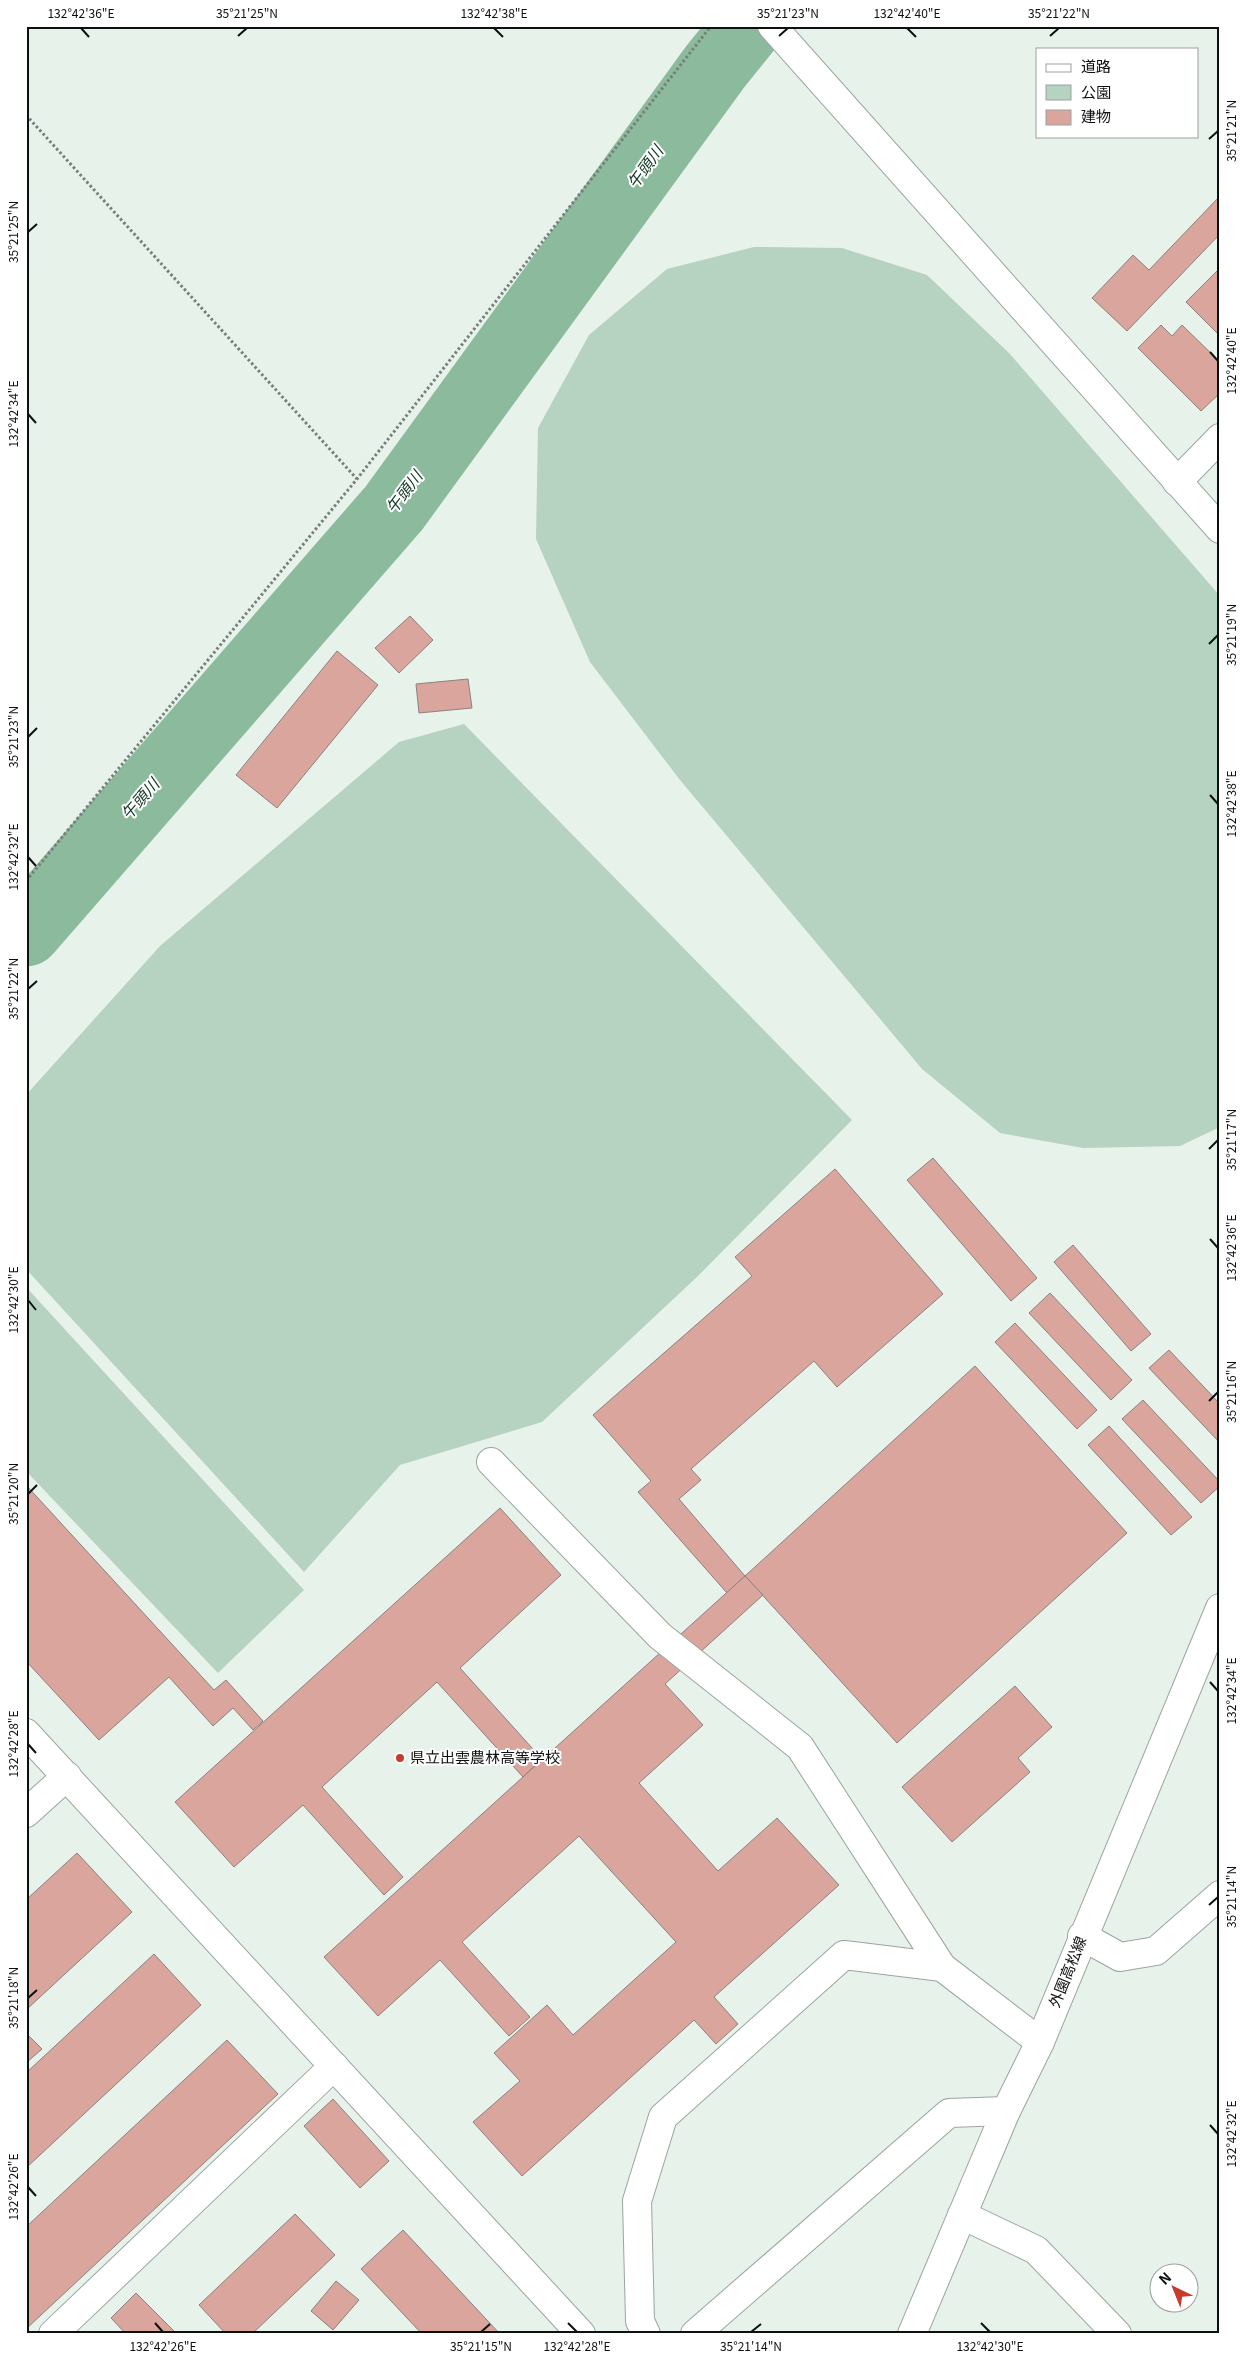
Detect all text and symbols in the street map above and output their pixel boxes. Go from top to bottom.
text: 132°42'36"E [47,4,115,21]
text: 35°21'25"N [216,4,278,21]
text: 132°42'38"E [460,4,528,21]
text: 35°21'23"N [757,4,819,21]
text: 132°42'40"E [873,4,941,21]
text: 35°21'22"N [1028,4,1090,21]
legend [1036,48,1198,138]
text: 道路 [1081,55,1111,76]
text: 公園 [1081,81,1111,102]
text: 35°21'21"N [1222,100,1239,162]
text: 建物 [1081,105,1111,126]
water label: 午頭川 [620,138,669,193]
text: 35°21'25"N [4,201,21,263]
text: 132°42'40"E [1222,327,1239,395]
text: 132°42'34"E [4,380,21,448]
water label: 午頭川 [379,463,428,518]
text: 35°21'19"N [1222,604,1239,666]
text: 35°21'23"N [4,706,21,768]
text: 132°42'38"E [1222,770,1239,838]
water label: 午頭川 [114,771,165,824]
text: 132°42'32"E [4,823,21,891]
text: 35°21'22"N [4,958,21,1020]
text: 35°21'17"N [1222,1109,1239,1171]
text: 132°42'36"E [1222,1214,1239,1282]
text: 132°42'30"E [4,1266,21,1334]
text: 35°21'16"N [1222,1361,1239,1423]
text: 35°21'20"N [4,1463,21,1525]
text: 132°42'34"E [1222,1657,1239,1725]
text: 132°42'28"E [4,1710,21,1778]
place label: 県立出雲農林高等学校 [410,1746,560,1767]
marker: 県立出雲農林高等学校 [394,1752,406,1764]
text: 35°21'14"N [1222,1866,1239,1928]
street label: 外園高松線 [1043,1933,1090,2010]
text: 35°21'18"N [4,1967,21,2029]
text: 132°42'32"E [1222,2100,1239,2168]
text: 132°42'26"E [4,2153,21,2221]
north arrow [1148,2262,1198,2312]
text: N [1154,2267,1175,2289]
text: 132°42'26"E [129,2337,197,2354]
text: 35°21'15"N [450,2337,512,2354]
text: 132°42'28"E [543,2337,611,2354]
text: 35°21'14"N [720,2337,782,2354]
text: 132°42'30"E [956,2337,1024,2354]

